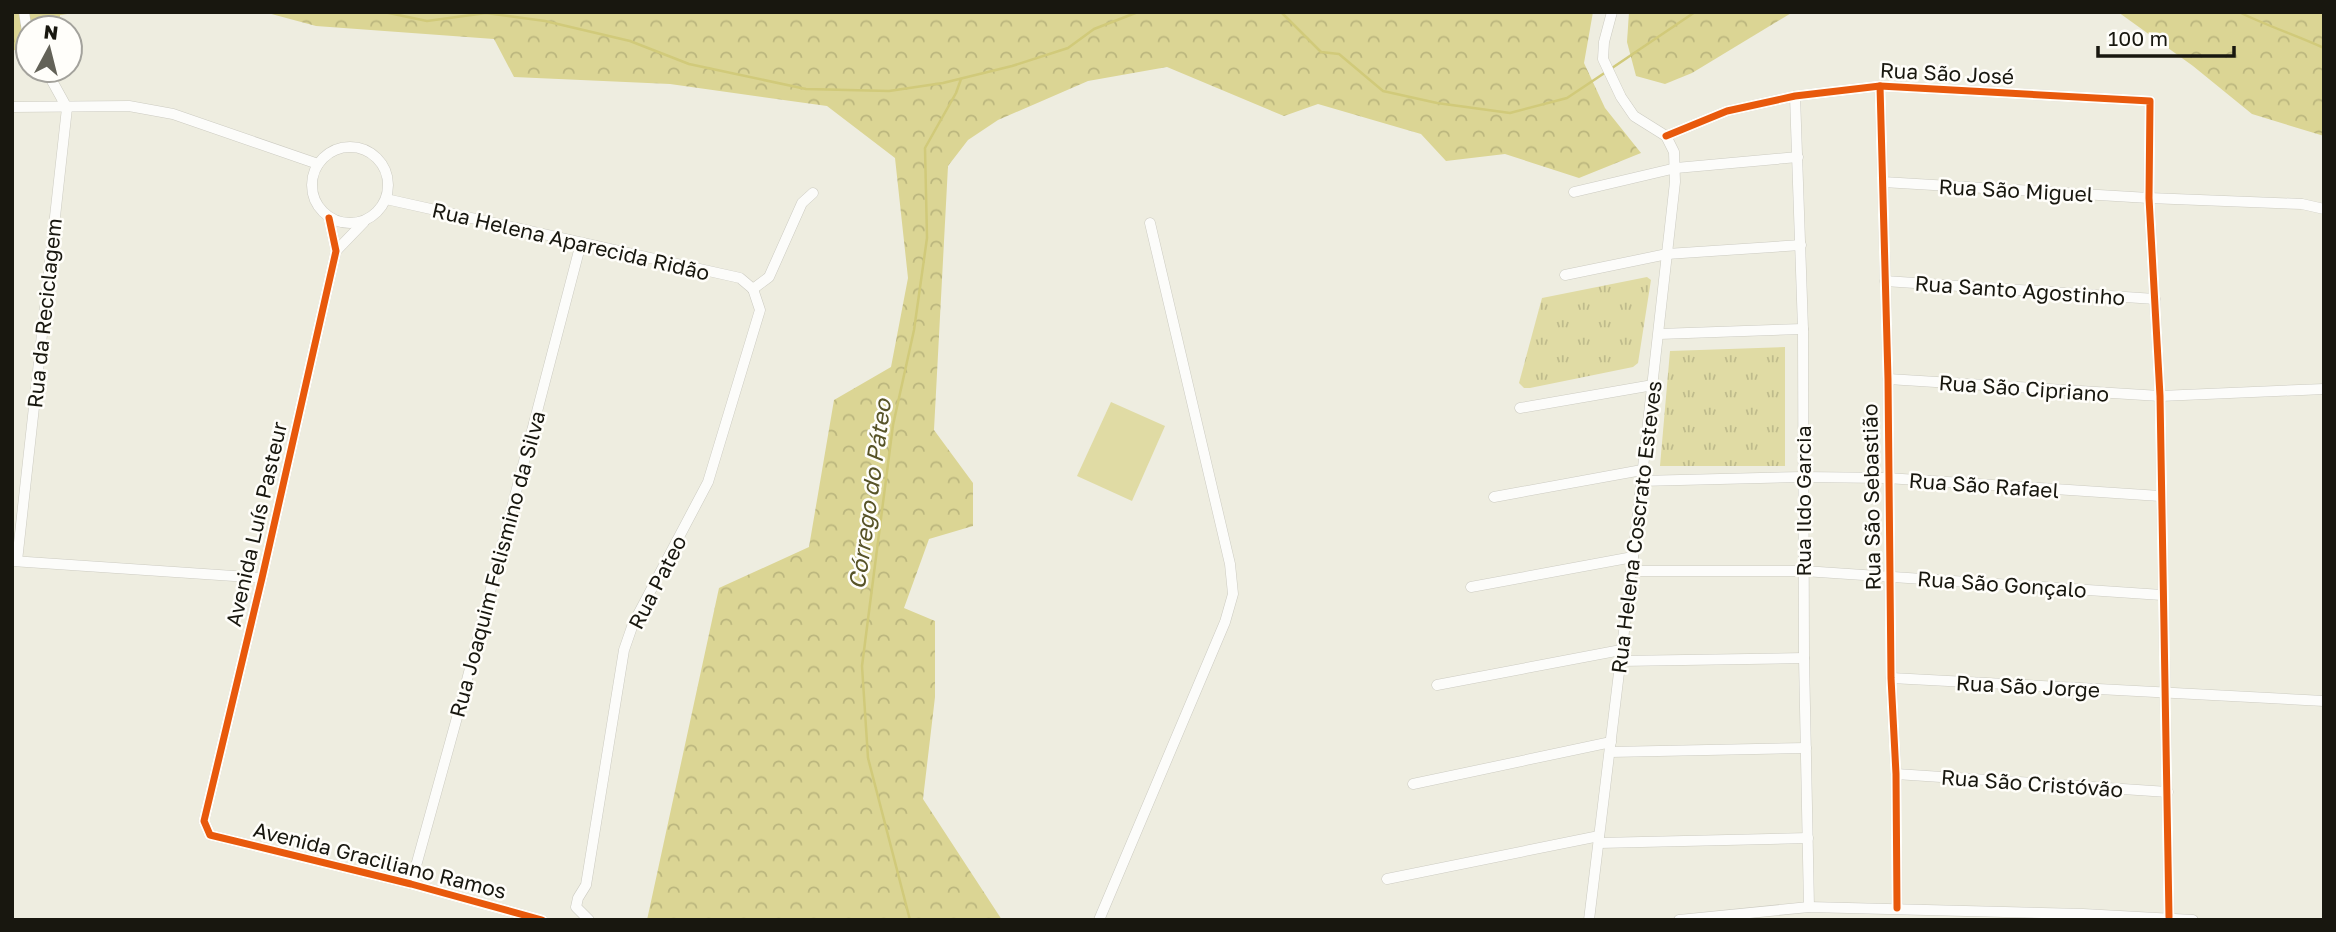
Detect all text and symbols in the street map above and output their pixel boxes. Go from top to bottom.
north arrow [14,14,84,84]
scale bar [2098,14,2234,58]
text: N [43,19,60,44]
text: 100 m [2108,25,2168,51]
street label: Rua São José [1879,57,2015,89]
street label: Rua São Miguel [1938,173,2094,207]
street label: Rua Helena Aparecida Ridão [430,196,712,286]
street label: Rua da Reciclagem [21,217,67,409]
street label: Rua Santo Agostinho [1914,270,2126,310]
street label: Rua São Cipriano [1938,369,2110,407]
street label: Rua Helena Coscrato Esteves [1605,379,1667,675]
water label: Córrego do Páteo [842,396,896,591]
street label: Rua São Sebastião [1856,403,1886,591]
street label: Rua Joaquim Felismino da Silva [444,408,550,720]
street label: Avenida Luís Pasteur [220,419,292,629]
street label: Rua Ildo Garcia [1790,425,1816,577]
street label: Rua São Rafael [1908,467,2060,503]
street label: Rua Pateo [622,531,692,633]
street label: Rua São Gonçalo [1917,565,2087,603]
street label: Rua São Jorge [1955,669,2101,703]
street label: Rua São Cristóvão [1940,764,2124,802]
street label: Avenida Graciliano Ramos [251,816,509,904]

